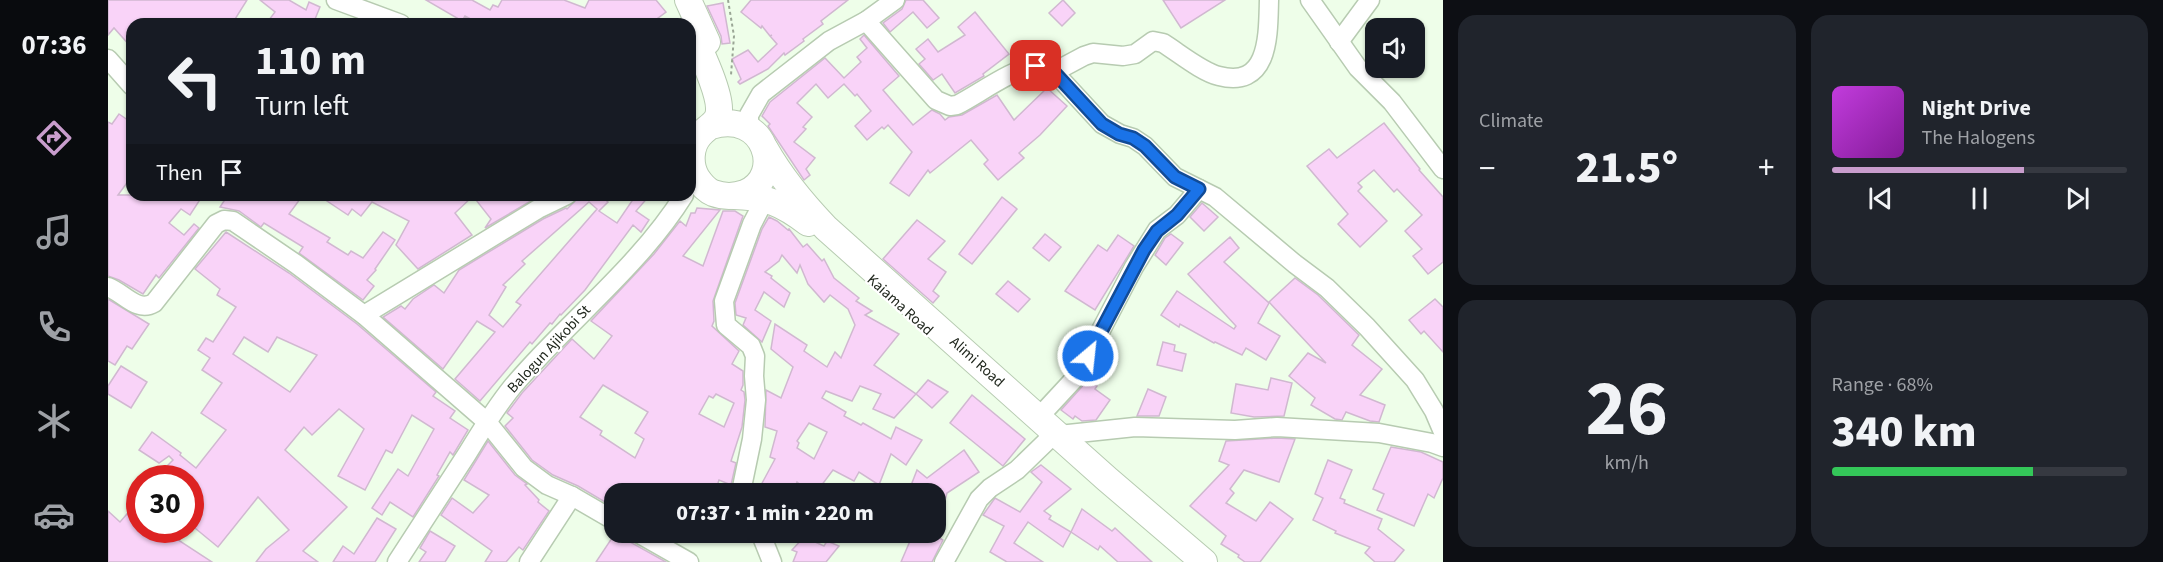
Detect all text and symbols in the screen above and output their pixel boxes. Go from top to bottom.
map controls [1365,18,1425,78]
button: sound [1365,18,1425,78]
text: 07:36 [21,26,87,65]
text: 110 m [255,31,366,91]
pin [1010,40,1061,91]
icon: left [156,42,234,120]
icon: arrive [1019,49,1052,82]
text: Turn left [255,87,349,126]
text: Night Drive [1922,92,2031,124]
text: Climate [1479,107,1543,135]
icon: directions [33,117,75,159]
text: The Halogens [1922,124,2035,152]
text: 21.5° [1575,136,1678,200]
text: − [1479,145,1495,192]
text: + [1758,145,1775,192]
icon: arrive [215,156,248,189]
text: Then [156,157,203,189]
icon: previous [1864,182,1897,215]
icon: pause [1963,182,1996,215]
icon: next [2061,182,2094,215]
icon: music [33,211,75,253]
street label: Kaiama Road [862,270,938,340]
street label: Balogun Ajikobi St [503,300,595,398]
icon: phone [33,306,75,348]
position arrow [1056,324,1120,388]
street label: Alimi Road [945,332,1009,392]
text: 26 [1586,354,1668,465]
text: Range · 68% [1832,371,1933,399]
icon: climate [33,400,75,442]
text: 340 km [1832,400,1977,464]
text: km/h [1605,449,1649,477]
speed limit sign: 30 [126,465,204,543]
icon: car [33,494,75,536]
text: 07:37 · 1 min · 220 m [676,497,874,529]

